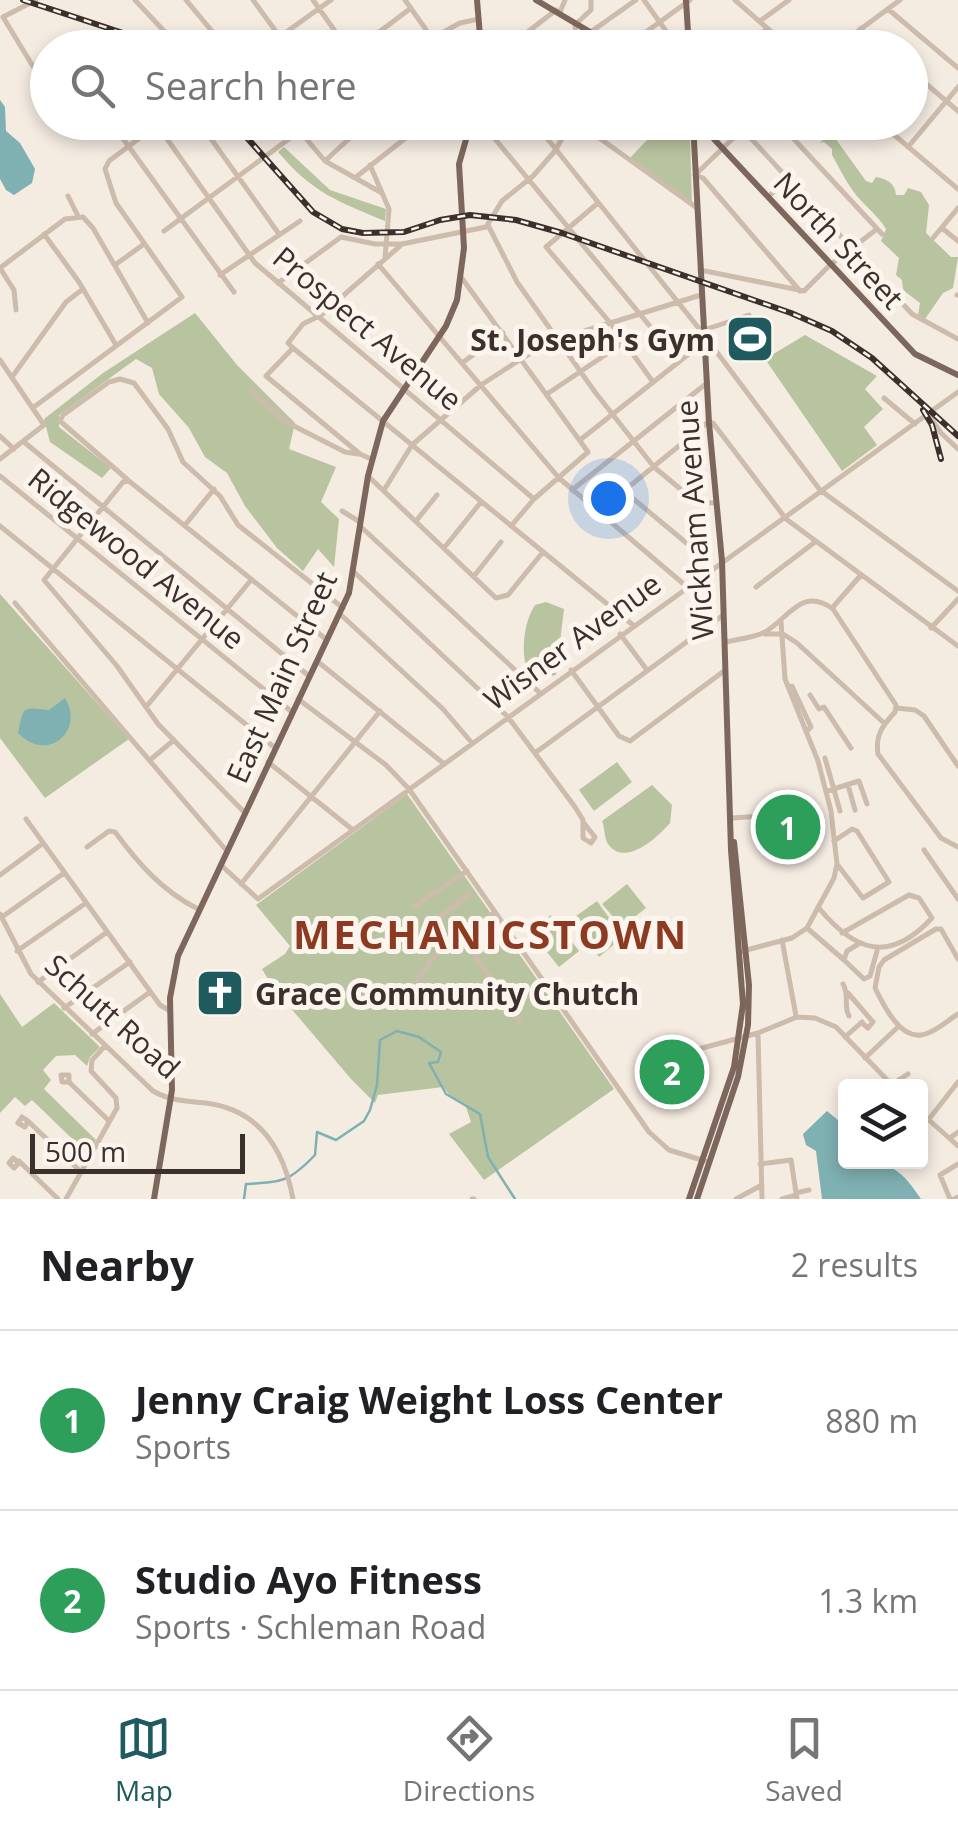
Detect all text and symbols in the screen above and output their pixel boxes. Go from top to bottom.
search box [30,30,928,140]
icon: search [65,58,120,113]
text: Search here [145,59,357,111]
street label: North Street [765,163,913,317]
street label: Prospect Avenue [265,237,471,419]
sports icon: St. Joseph's Gym [724,313,776,365]
place label: St. Joseph's Gym [470,319,715,360]
street label: Wickham Avenue [665,399,723,641]
street label: Ridgewood Avenue [20,458,254,658]
your location [583,473,634,524]
street label: Wisner Avenue [475,563,669,719]
street label: East Main Street [216,565,346,789]
pin: 1 [756,790,820,864]
district label: MECHANICSTOWN [293,906,689,961]
street label: Schutt Road [37,944,189,1088]
church icon: Grace Community Chutch [194,967,246,1019]
place label: Grace Community Chutch [255,973,639,1014]
pin: 2 [640,1034,704,1110]
map controls [838,1079,928,1169]
button: layers [838,1079,928,1169]
scale bar [30,1129,245,1174]
text: 500 m [45,1132,126,1170]
text: Nearby [40,1236,194,1293]
text: 2 results [791,1243,918,1286]
text: Jenny Craig Weight Loss Center [135,1373,723,1425]
text: 1 [63,1399,82,1442]
text: 880 m [825,1399,918,1442]
text: Sports [135,1425,231,1468]
text: Studio Ayo Fitness [135,1553,482,1605]
text: 2 [63,1579,82,1622]
text: 1.3 km [818,1579,918,1622]
text: Sports · Schleman Road [135,1605,486,1648]
tab: Map [115,1711,173,1809]
tab: Directions [403,1711,535,1809]
tab: Saved [765,1711,843,1809]

